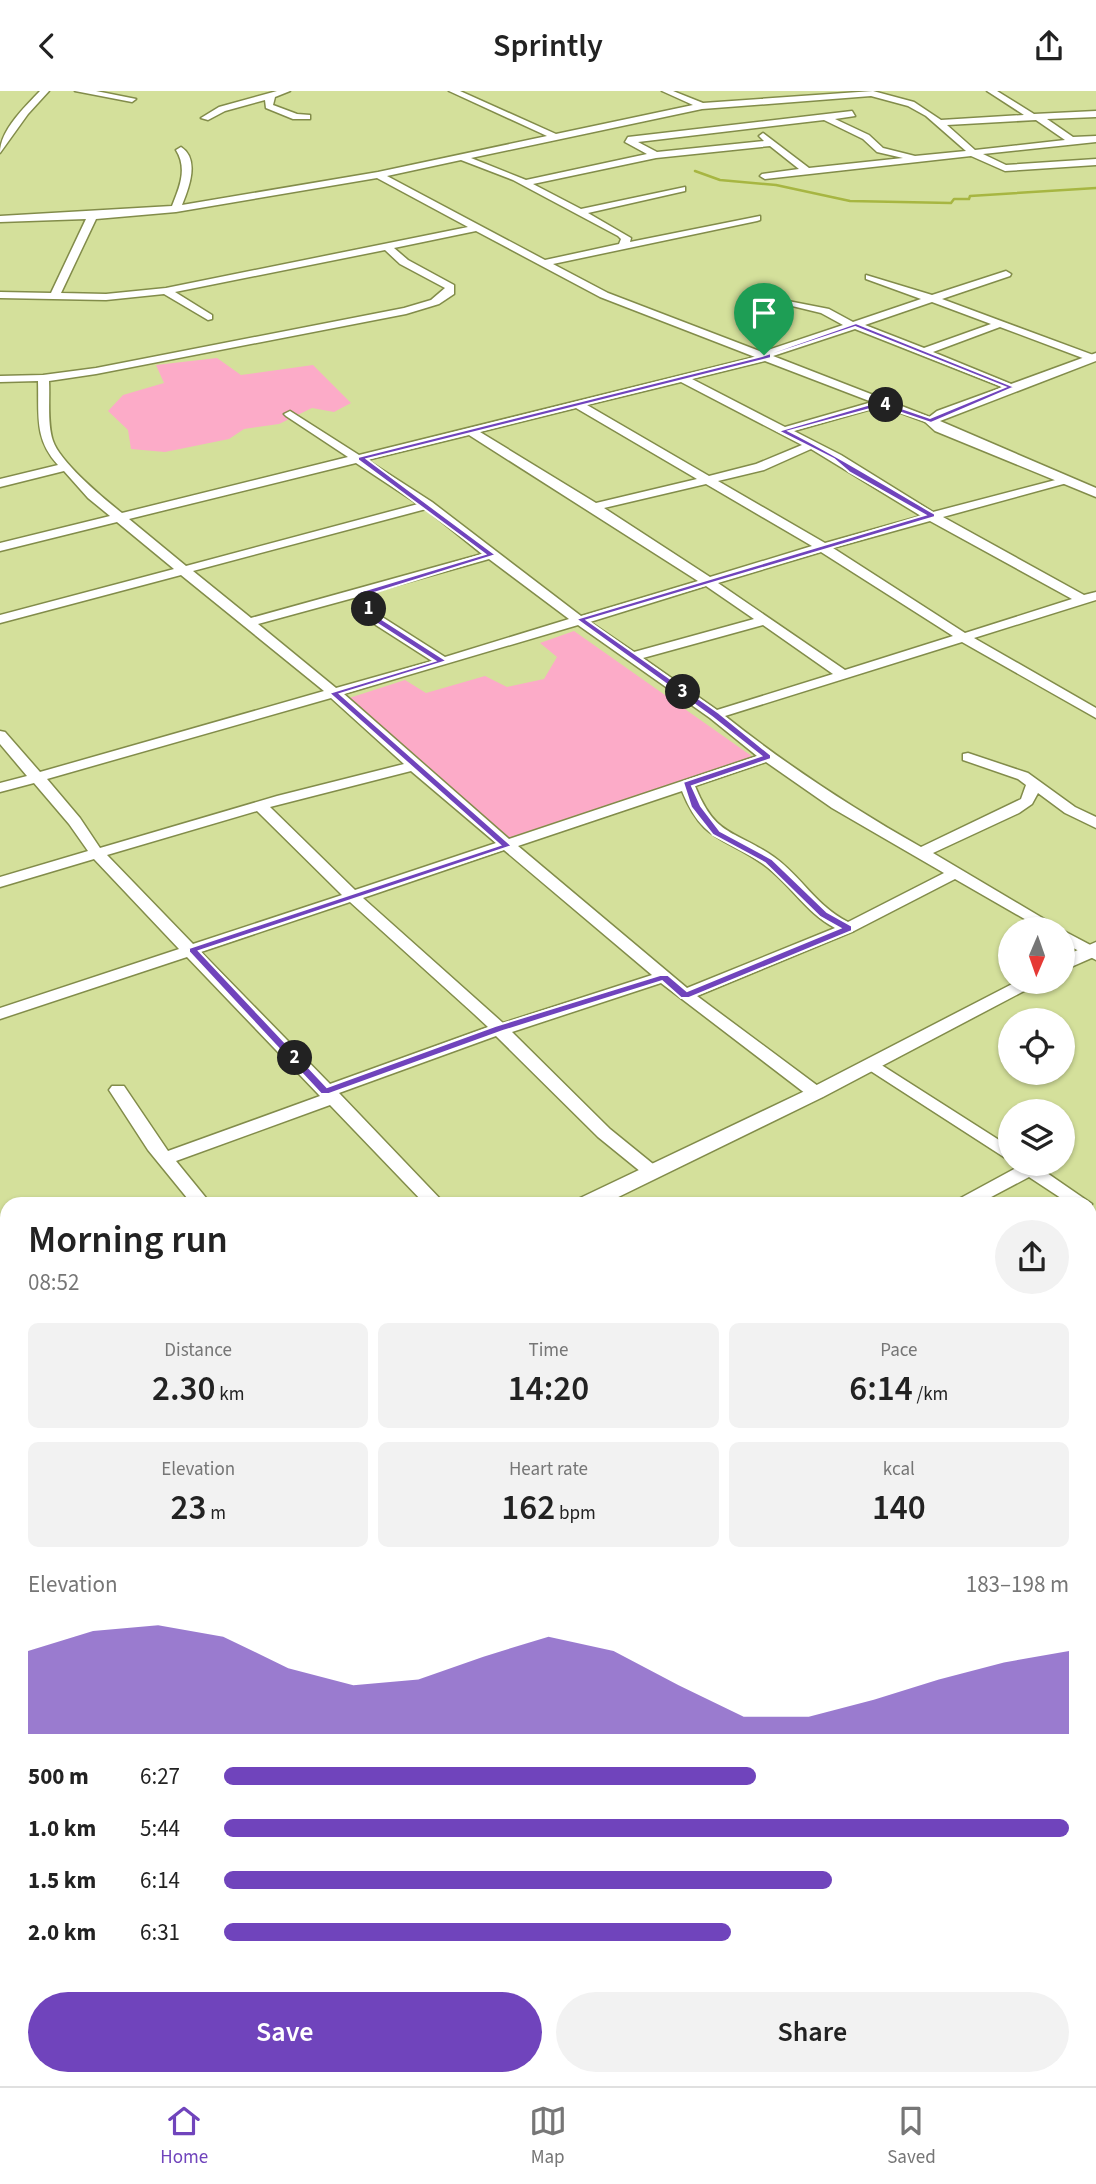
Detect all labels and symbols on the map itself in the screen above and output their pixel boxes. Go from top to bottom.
pin [734,283,794,355]
pin: 4 [868,387,903,423]
pin: 1 [352,591,386,627]
pin: 3 [666,675,700,709]
north arrow [998,917,1074,994]
pin: 2 [278,1041,312,1075]

